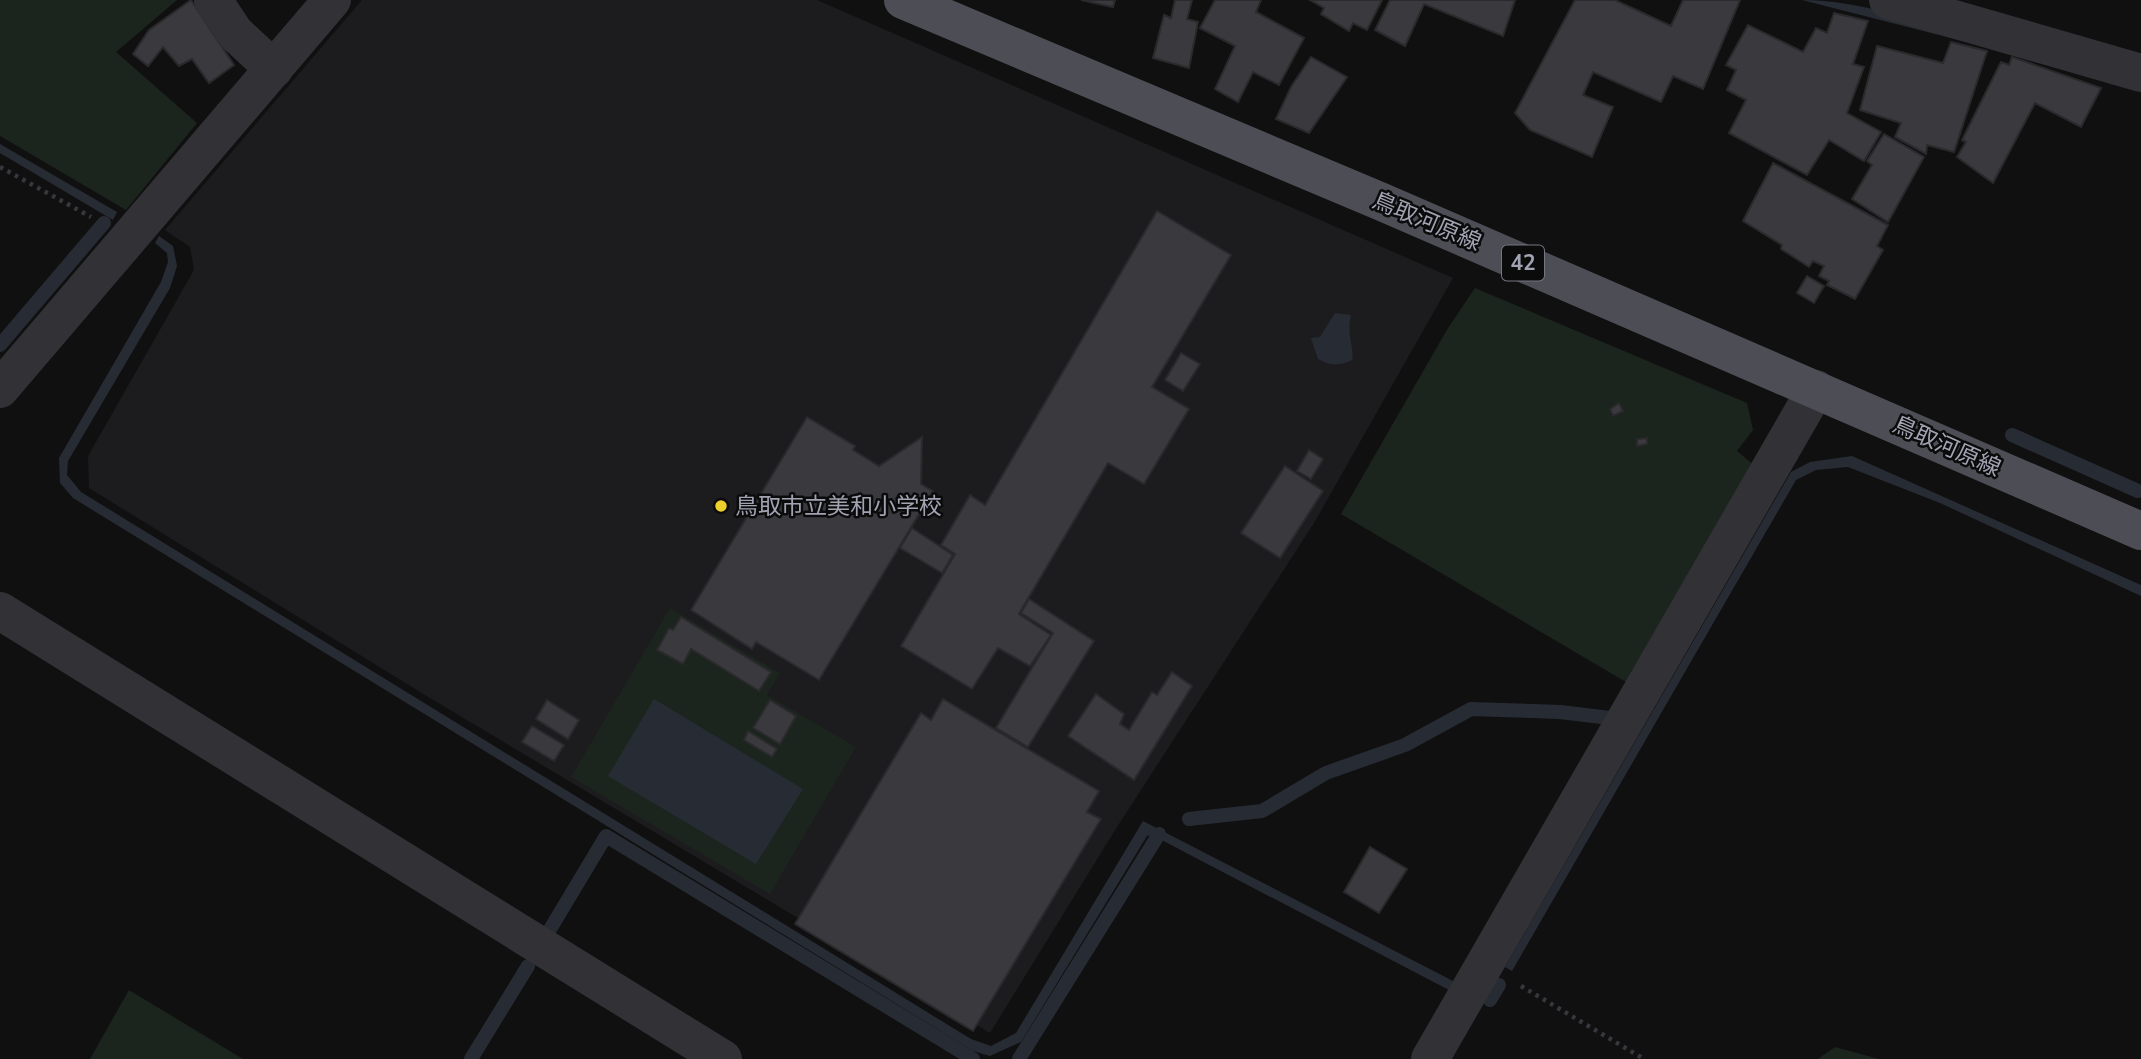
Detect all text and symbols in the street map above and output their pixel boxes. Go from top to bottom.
street label: 鳥取河原線 [1368,185,1486,258]
road number: 42 [1502,246,1544,280]
street label: 鳥取河原線 [1888,409,2006,484]
place label: 鳥取市立美和小学校 [735,491,942,522]
marker: 鳥取市立美和小学校 [713,498,729,514]

